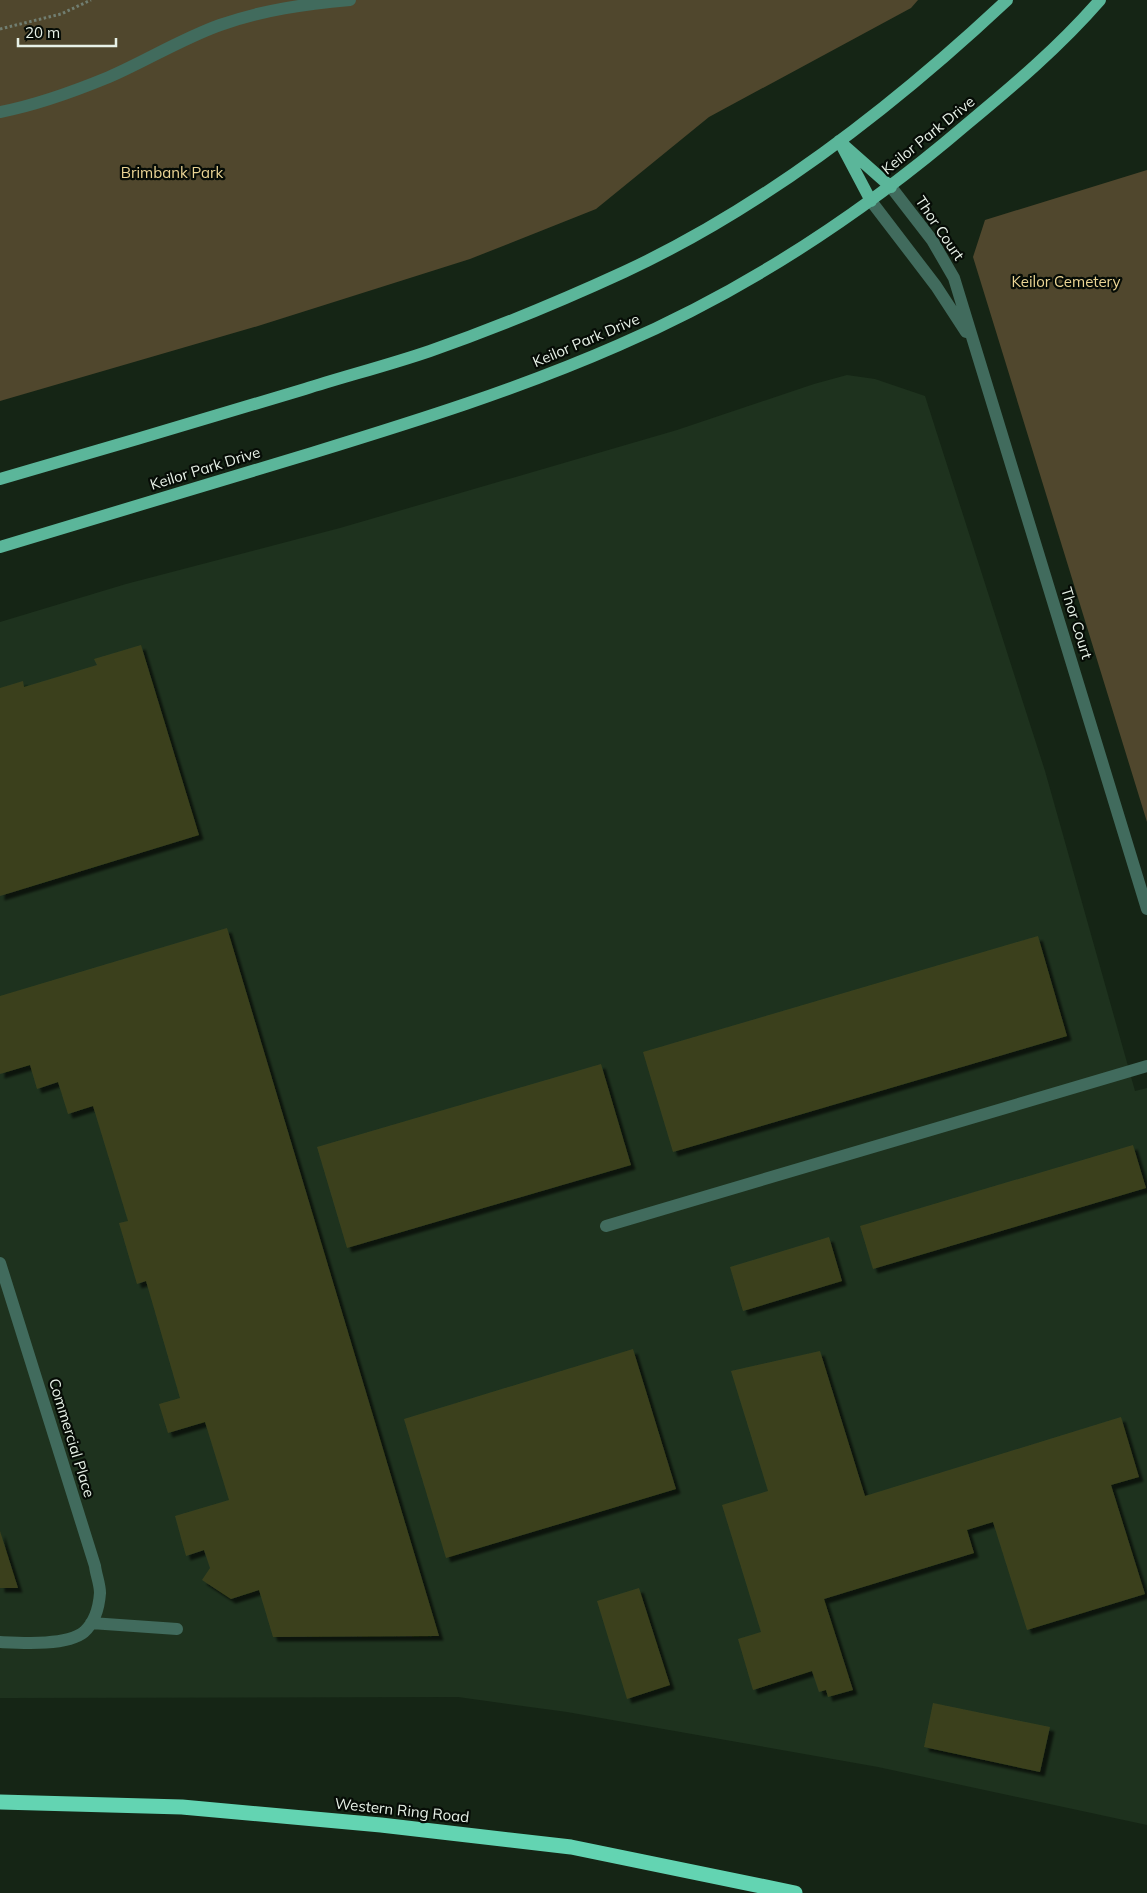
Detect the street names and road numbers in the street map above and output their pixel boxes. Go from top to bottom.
street label: Keilor Park Drive [878,92,978,178]
street label: Thor Court [911,192,969,264]
street label: Keilor Park Drive [530,309,642,371]
street label: Keilor Park Drive [148,442,262,494]
street label: Thor Court [1057,585,1097,661]
street label: Commercial Place [45,1376,99,1500]
street label: Western Ring Road [334,1793,470,1827]

